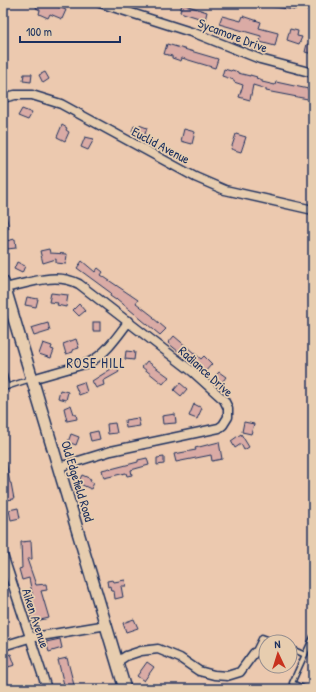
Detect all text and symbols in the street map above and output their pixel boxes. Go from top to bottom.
street label: Sycamore Drive [196,13,270,57]
scale bar [20,18,120,44]
text: 100 m [26,23,52,40]
street label: Euclid Avenue [129,122,193,168]
street label: Radiance Drive [175,342,237,400]
district label: ROSE HILL [66,353,126,372]
street label: Old Edgefield Road [57,438,99,524]
street label: Aiken Avenue [18,586,54,650]
north arrow [258,634,298,674]
text: N [274,637,281,651]

